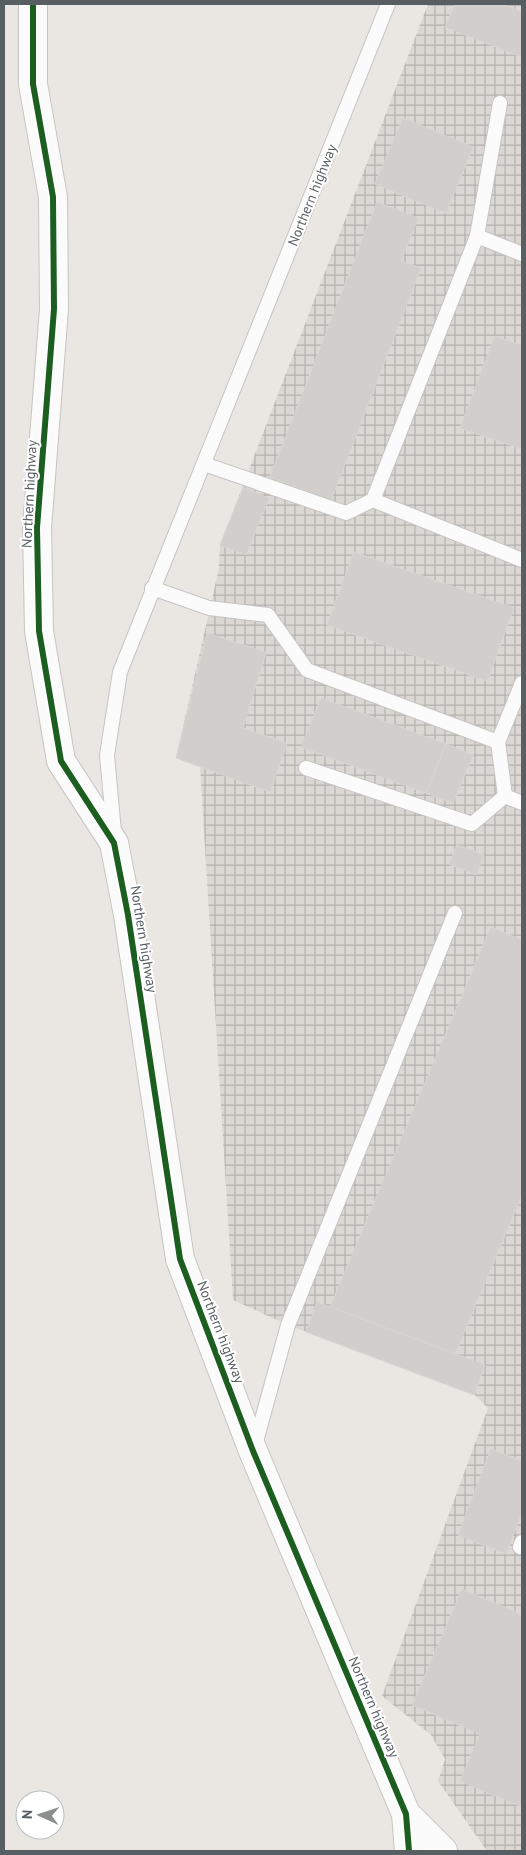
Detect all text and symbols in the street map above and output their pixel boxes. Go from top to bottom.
street label: Northern highway [283,141,341,248]
street label: Northern highway [17,439,41,548]
street label: Northern highway [127,884,161,994]
street label: Northern highway [193,1278,249,1386]
street label: Northern highway [345,1654,404,1761]
north arrow [15,1790,65,1840]
text: N [18,1809,36,1819]

